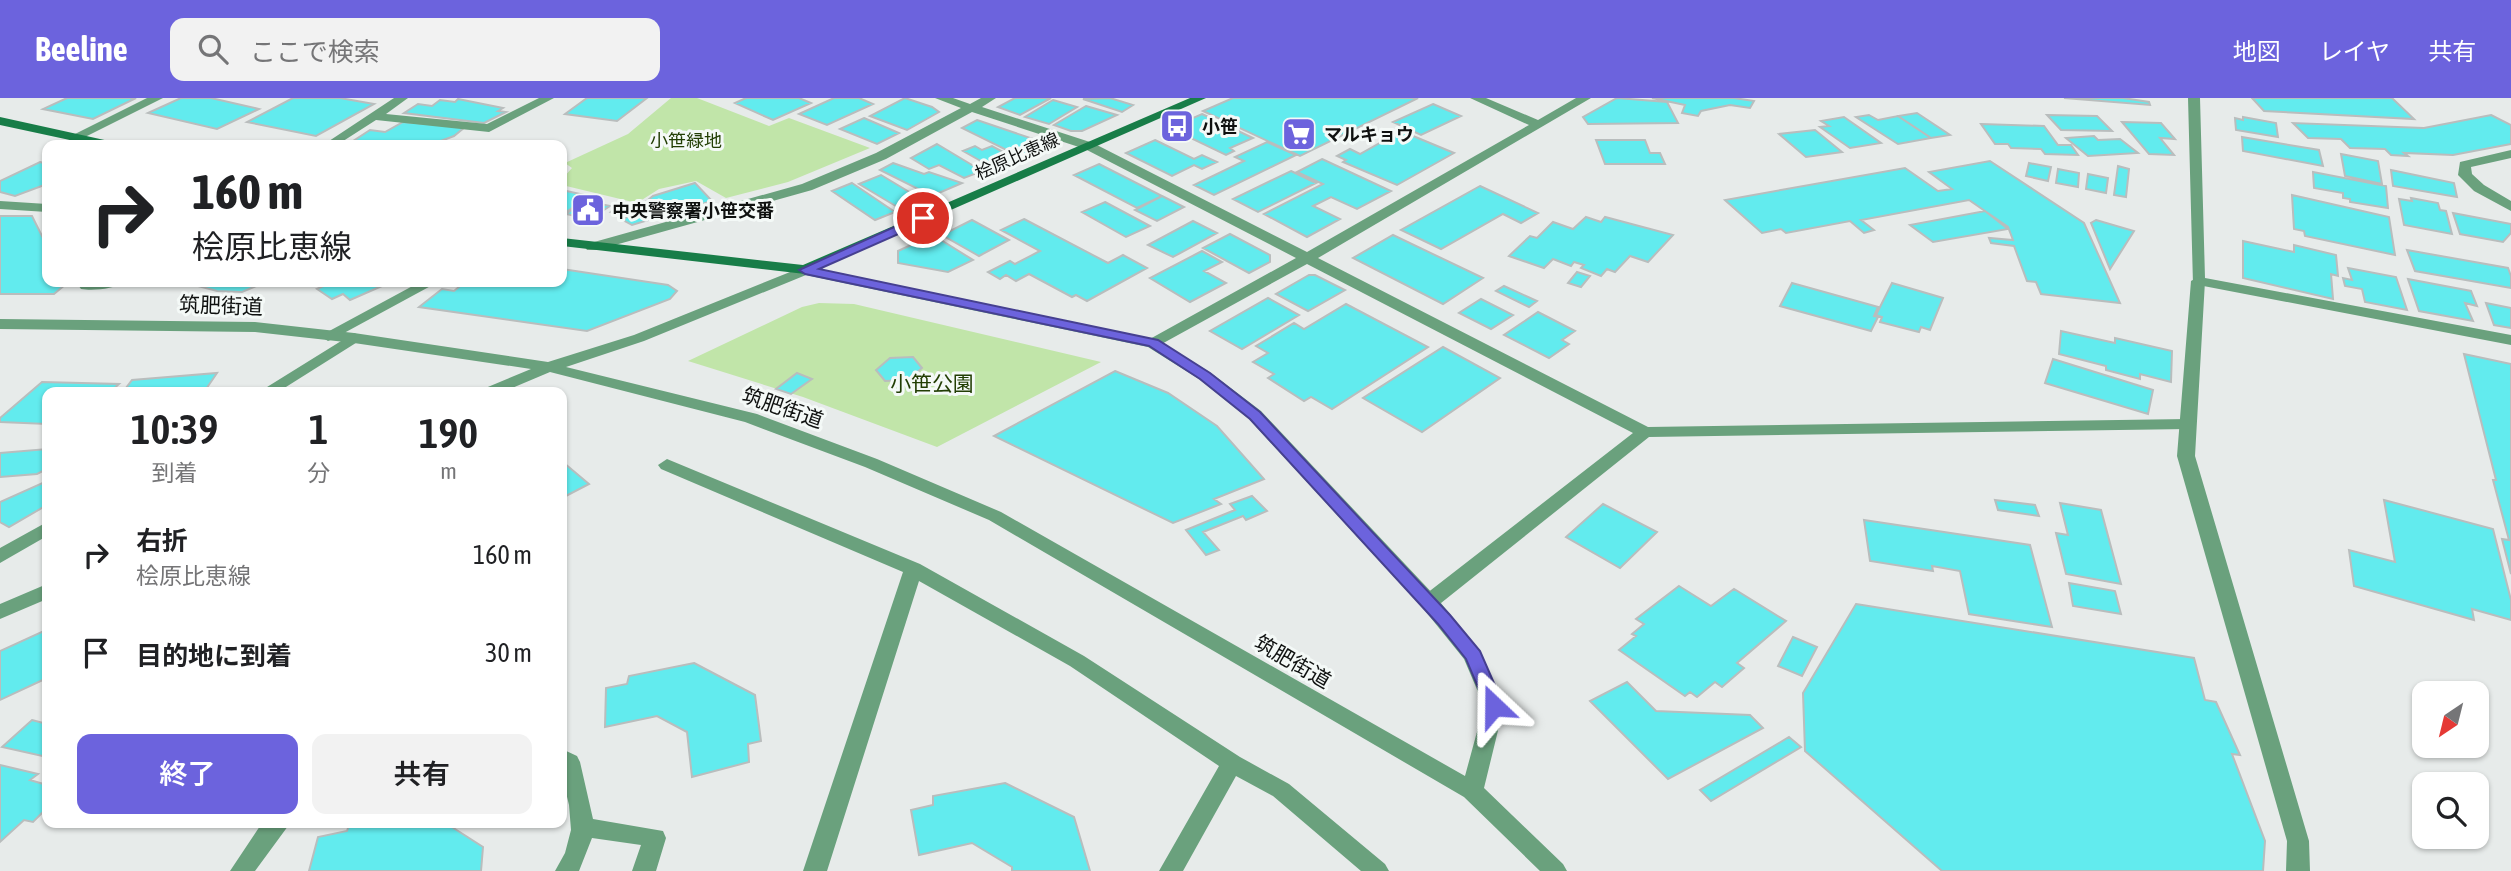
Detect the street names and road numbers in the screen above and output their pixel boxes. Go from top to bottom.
street label: 桧原比恵線 [972,128,1062,184]
street label: 筑肥街道 [179,292,263,318]
street label: 筑肥街道 [739,382,827,432]
street label: 筑肥街道 [1251,630,1335,692]

